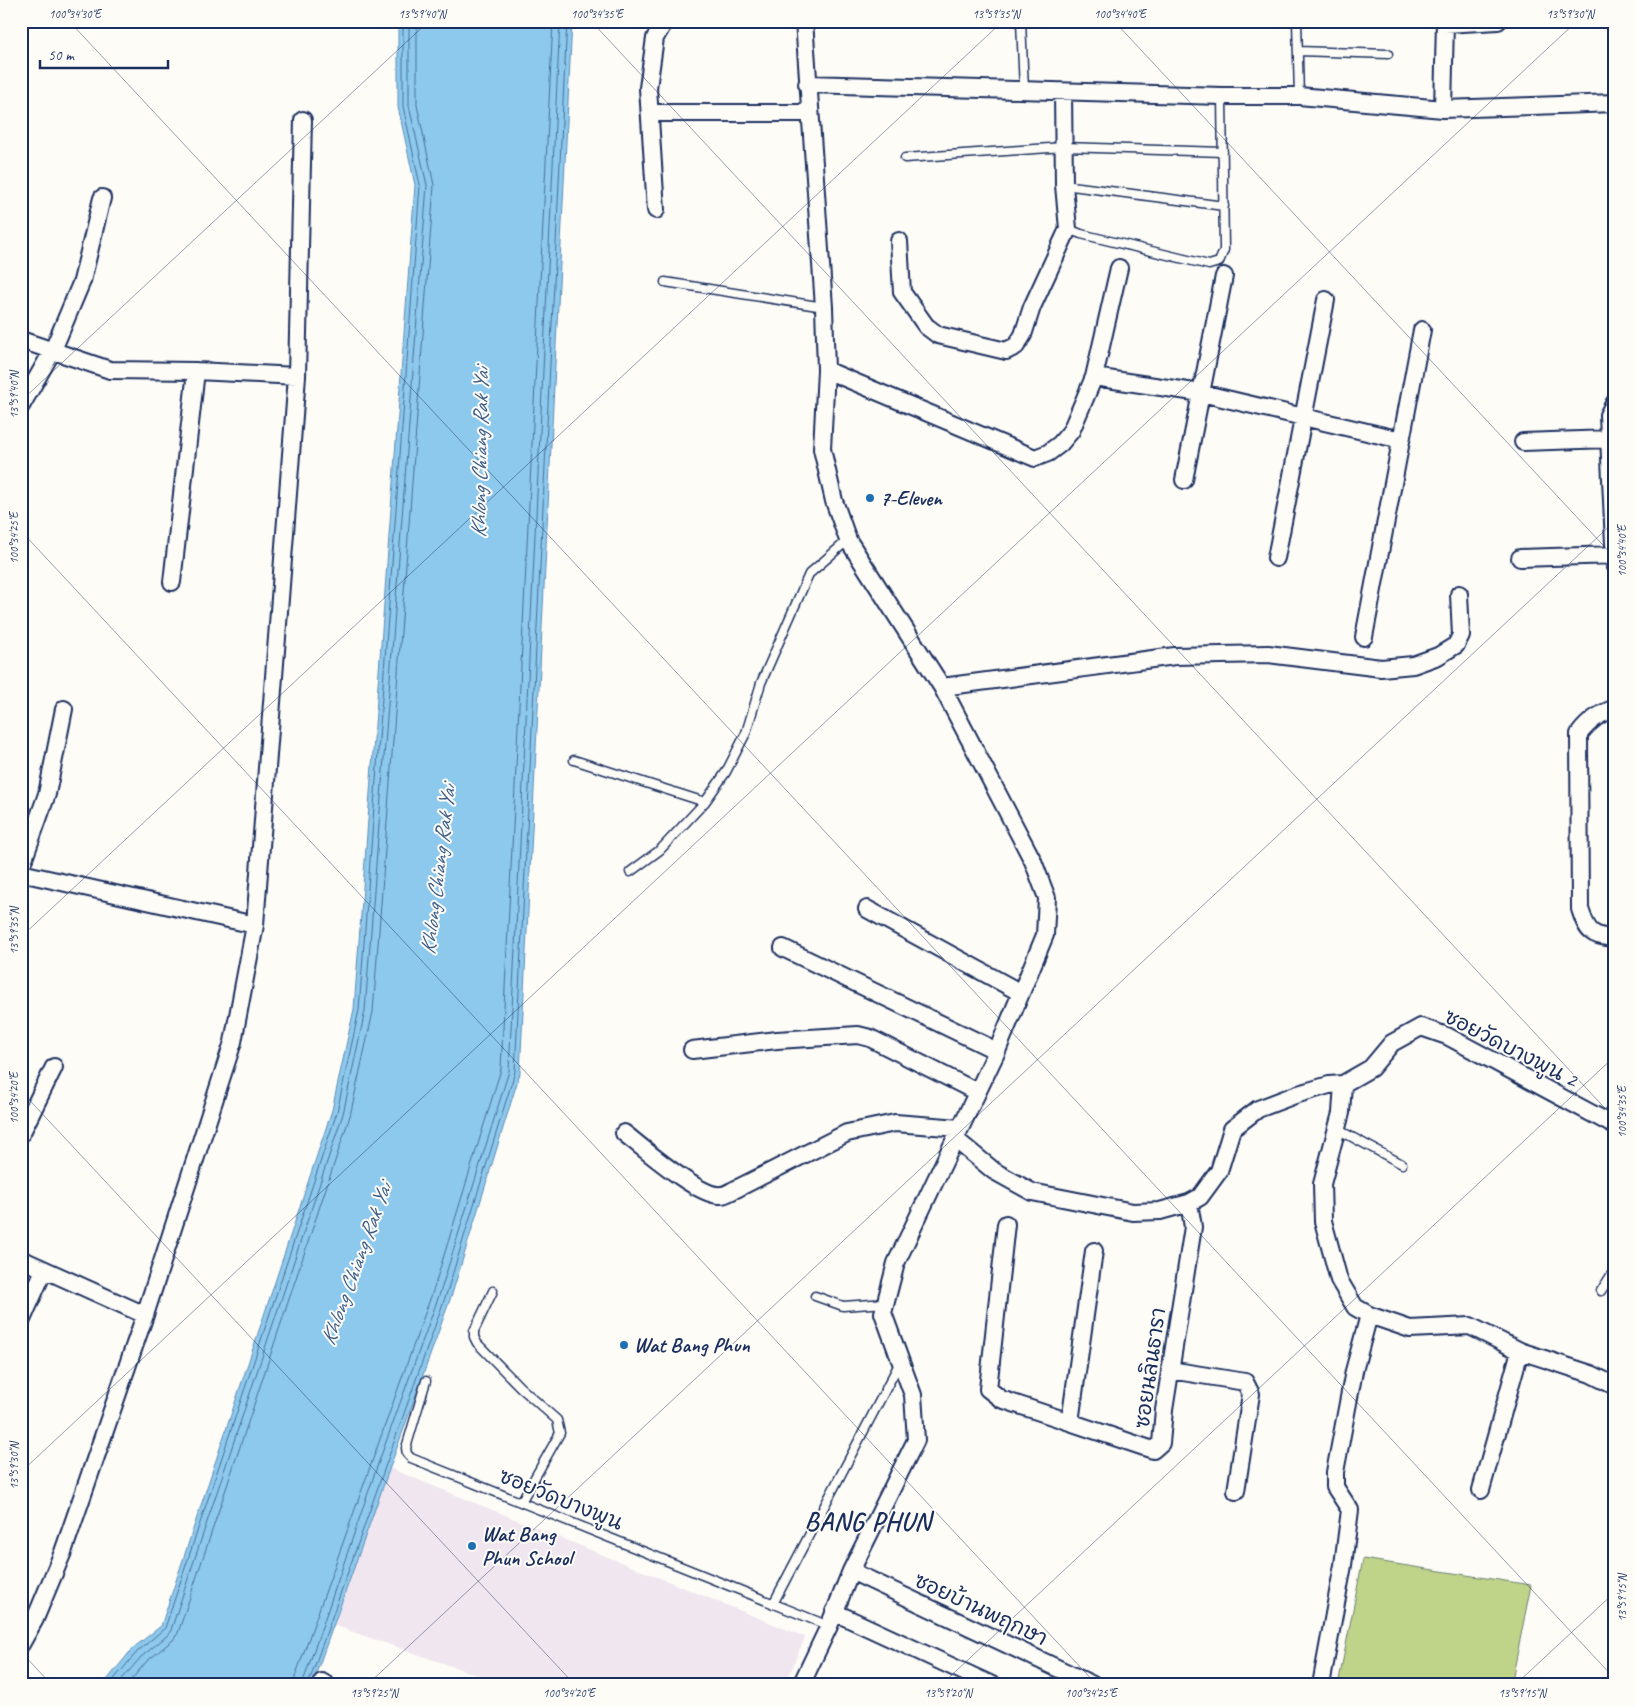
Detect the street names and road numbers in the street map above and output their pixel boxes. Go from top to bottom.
street label: ซอยวัดบางพูน 2 [1439,1003,1583,1096]
street label: ซอยนลินธารา [1129,1306,1171,1430]
street label: ซอยวัดบางพูน [494,1462,627,1538]
street label: ซอยบ้านพฤกษา [910,1567,1052,1652]

